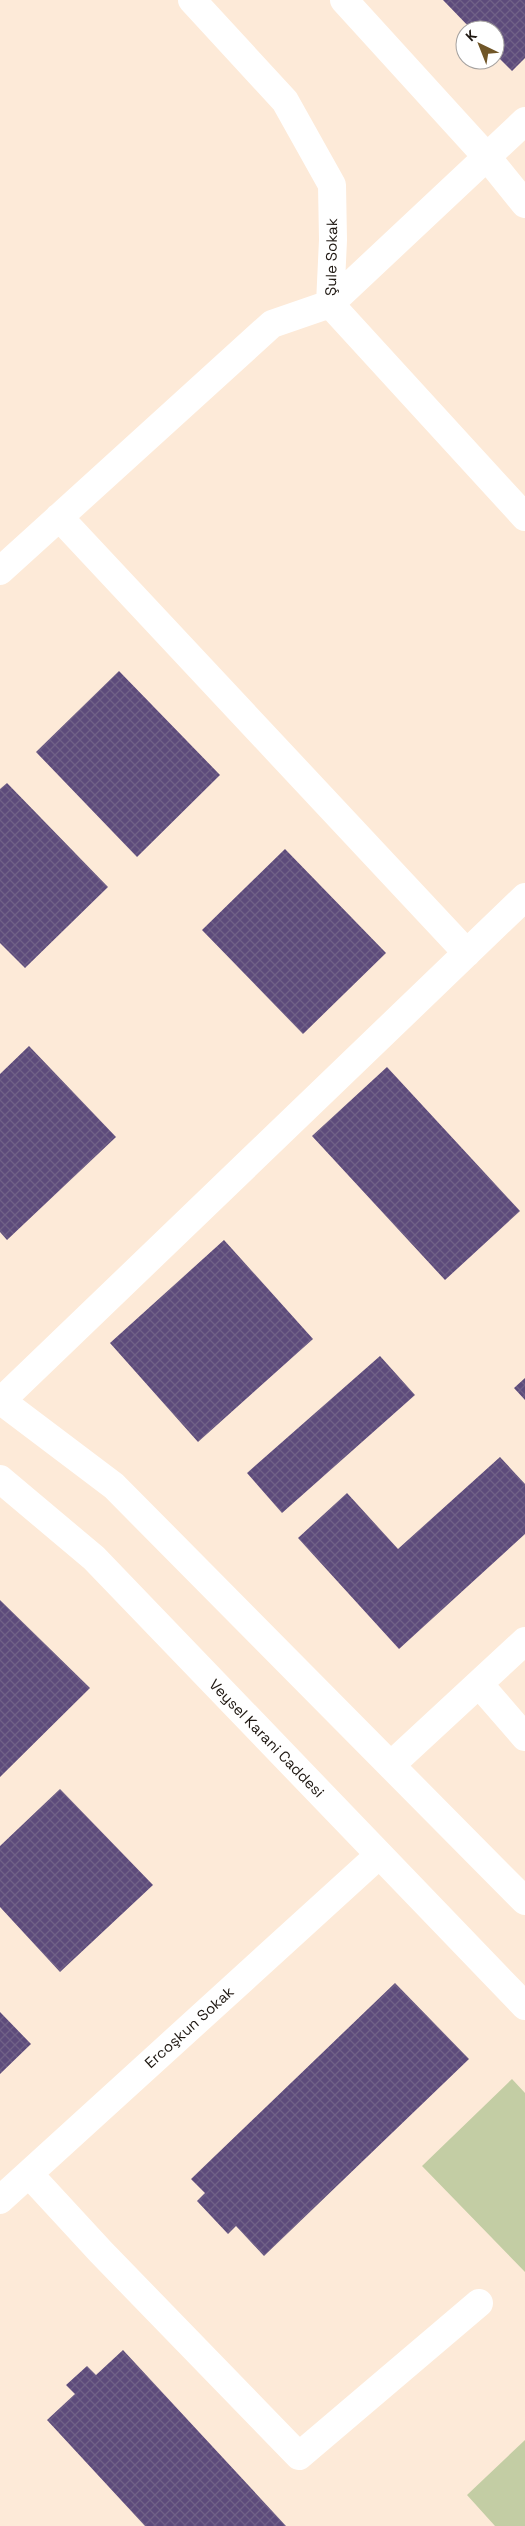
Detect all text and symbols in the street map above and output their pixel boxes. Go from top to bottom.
north arrow [455,20,505,70]
text: K [462,26,481,45]
street label: Şule Sokak [321,218,341,296]
street label: Veysel Karani Caddesi [205,1675,329,1801]
street label: Ercoşkun Sokak [141,1982,237,2072]

